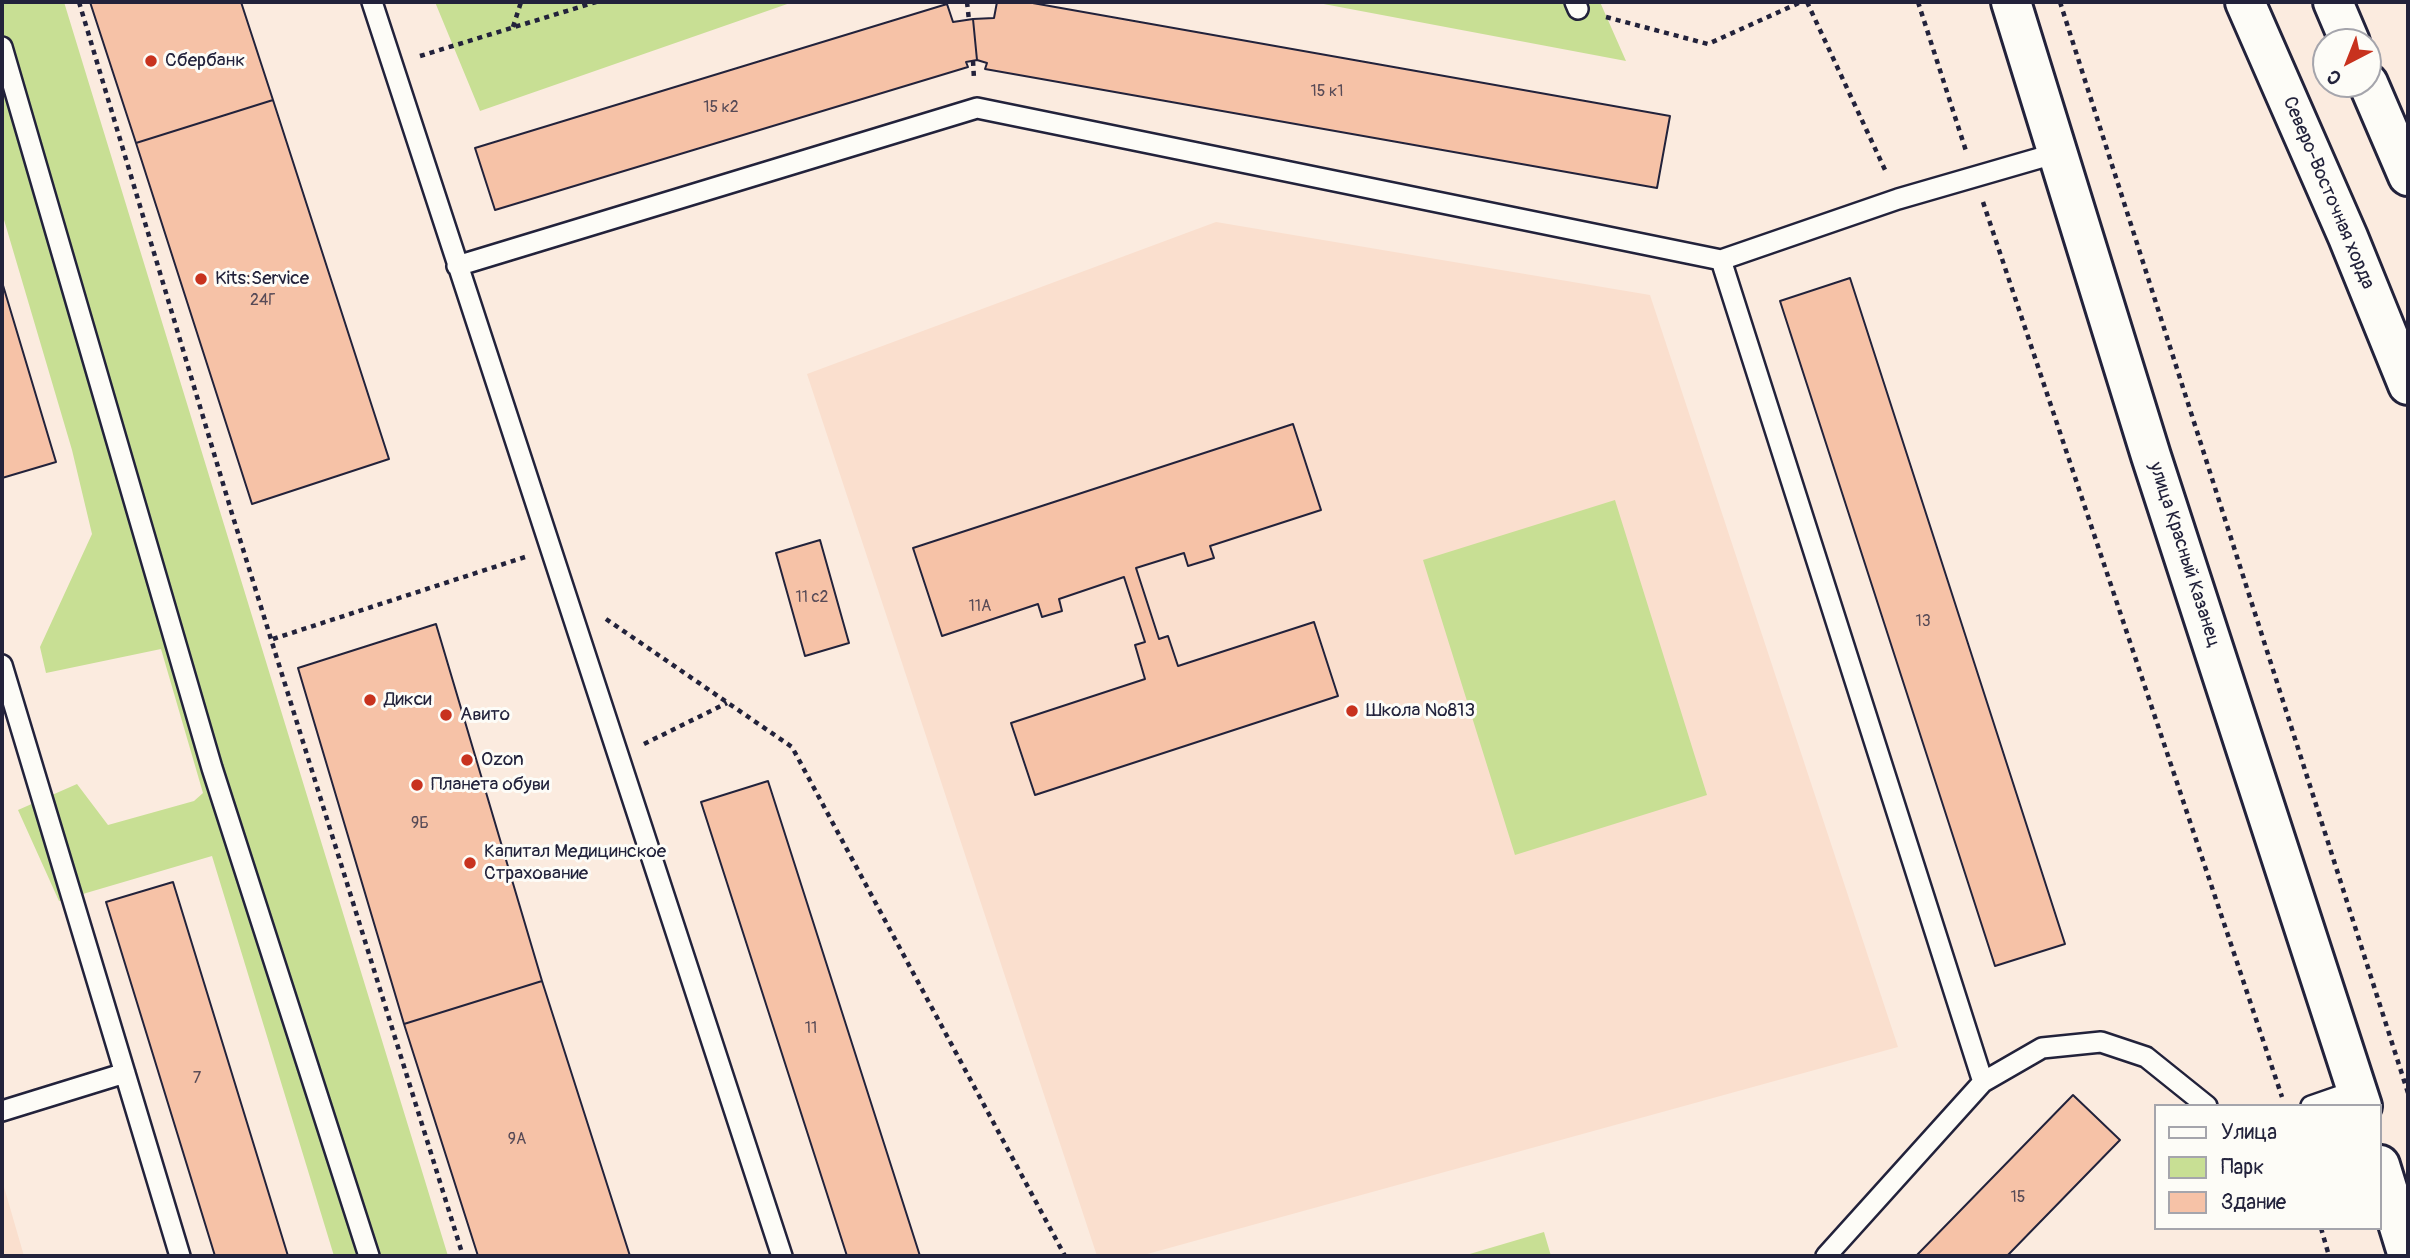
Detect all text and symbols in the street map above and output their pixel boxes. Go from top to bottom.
north arrow [2312,28,2382,98]
place label: Сбербанк [165,50,245,72]
marker: Сбербанк [143,53,159,69]
text: С [2322,64,2347,90]
house number: 15 к1 [1311,82,1343,102]
street label: Северо-Восточная хорда [2277,93,2379,293]
house number: 15 к2 [703,98,739,118]
place label: Kits:Service [215,268,309,290]
marker: Kits:Service [193,271,209,287]
house number: 24Г [250,291,276,311]
street label: улица Красный Казанец [2143,460,2225,650]
house number: 11 с2 [795,588,829,608]
house number: 11А [969,597,991,617]
house number: 13 [1915,612,1931,632]
place label: Дикси [384,689,432,711]
marker: Дикси [362,692,378,708]
place label: Школа №813 [1366,700,1475,722]
marker: Школа №813 [1344,703,1360,719]
place label: Авито [460,704,510,726]
marker: Авито [438,707,454,723]
place label: Ozon [481,749,524,771]
marker: Ozon [459,752,475,768]
place label: Планета обуви [431,774,550,796]
marker: Планета обуви [409,777,425,793]
house number: 9Б [411,814,429,834]
place label: Капитал Медицинское Страхование [484,841,666,885]
marker: Капитал Медицинское Страхование [462,855,478,871]
house number: 11 [805,1019,817,1039]
house number: 7 [193,1069,201,1089]
legend [2154,1104,2382,1230]
text: Улица [2221,1119,2277,1146]
house number: 9А [508,1130,526,1150]
text: Парк [2221,1154,2264,1181]
house number: 15 [2011,1188,2025,1208]
text: Здание [2221,1189,2286,1216]

